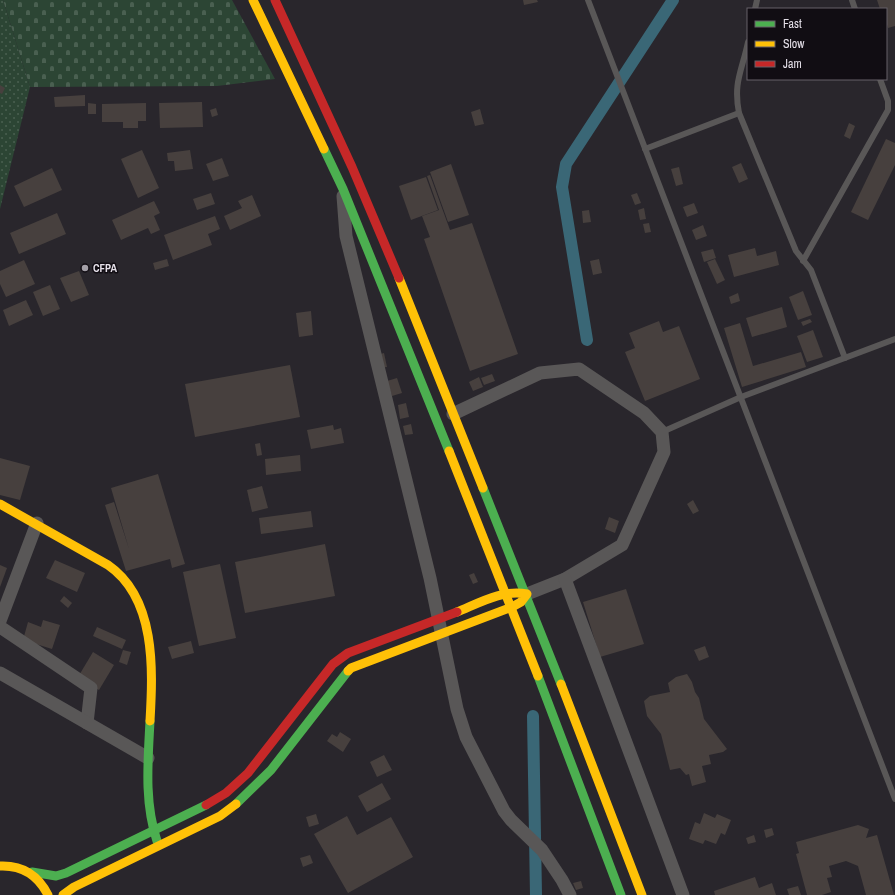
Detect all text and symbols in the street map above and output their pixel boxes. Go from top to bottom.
legend [747,8,887,80]
text: Fast [783,16,802,32]
text: Slow [783,36,805,52]
text: Jam [783,56,802,72]
place label: CFPA [93,261,117,275]
marker: CFPA [80,263,90,273]

